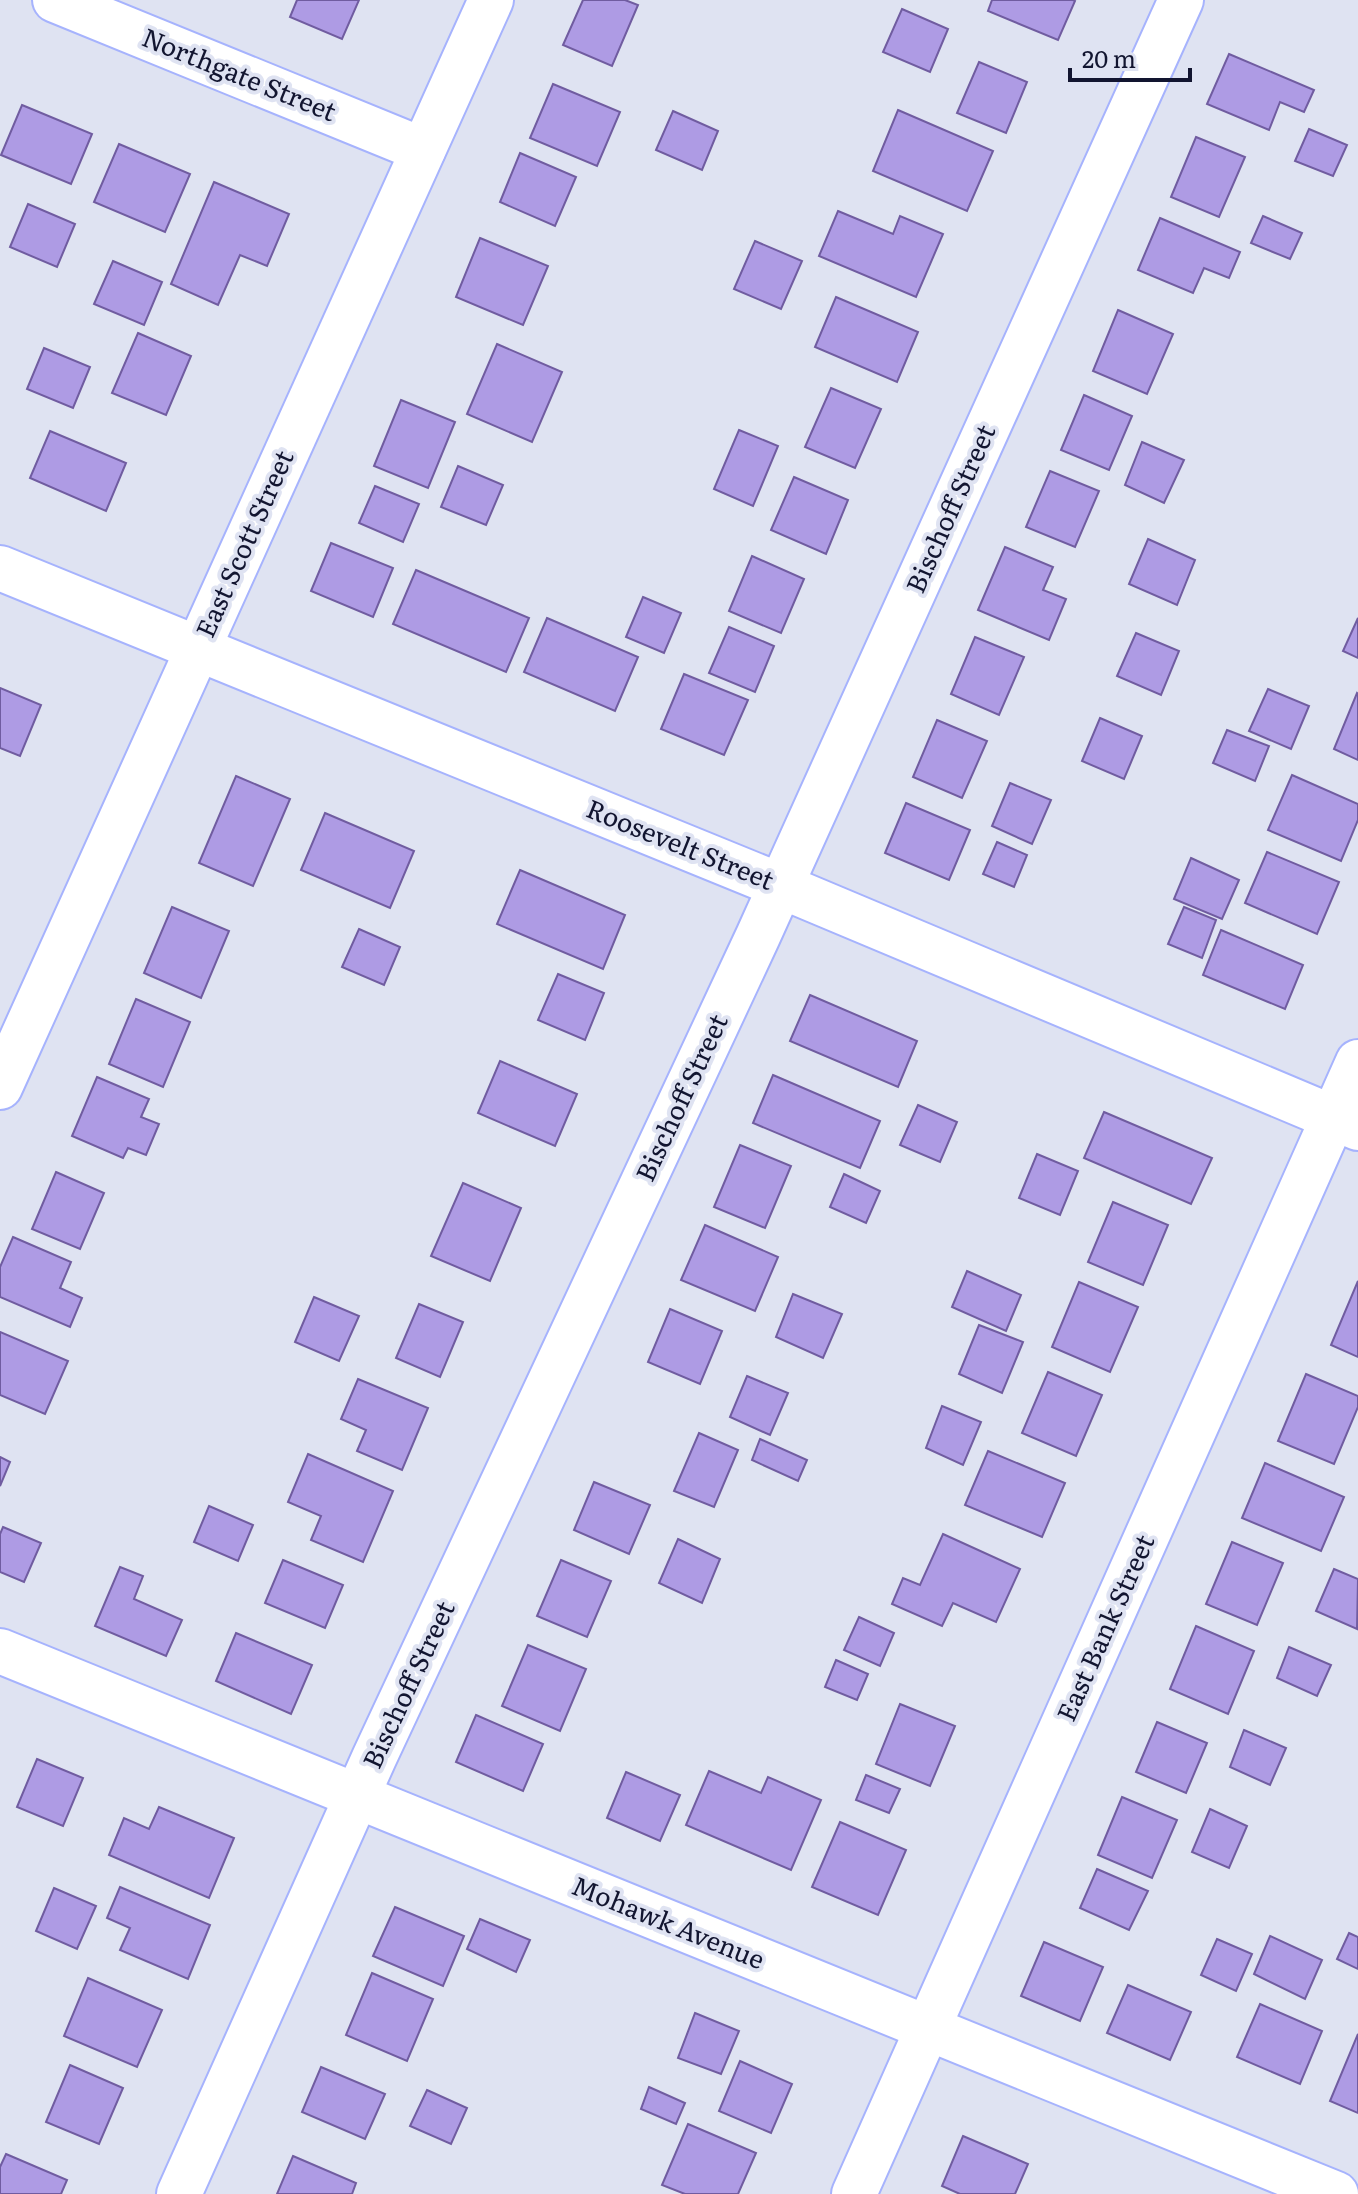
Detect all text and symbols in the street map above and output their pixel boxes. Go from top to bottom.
street label: Northgate Street [137,16,343,130]
scale bar [1070,32,1190,82]
text: 20 m [1082,40,1136,75]
street label: Bischoff Street [894,417,1004,599]
street label: East Scott Street [184,443,302,643]
street label: Roosevelt Street [581,787,781,898]
street label: Bischoff Street [624,1006,736,1187]
street label: East Bank Street [1045,1527,1163,1727]
street label: Bischoff Street [351,1593,463,1774]
street label: Mohawk Avenue [567,1864,771,1977]

